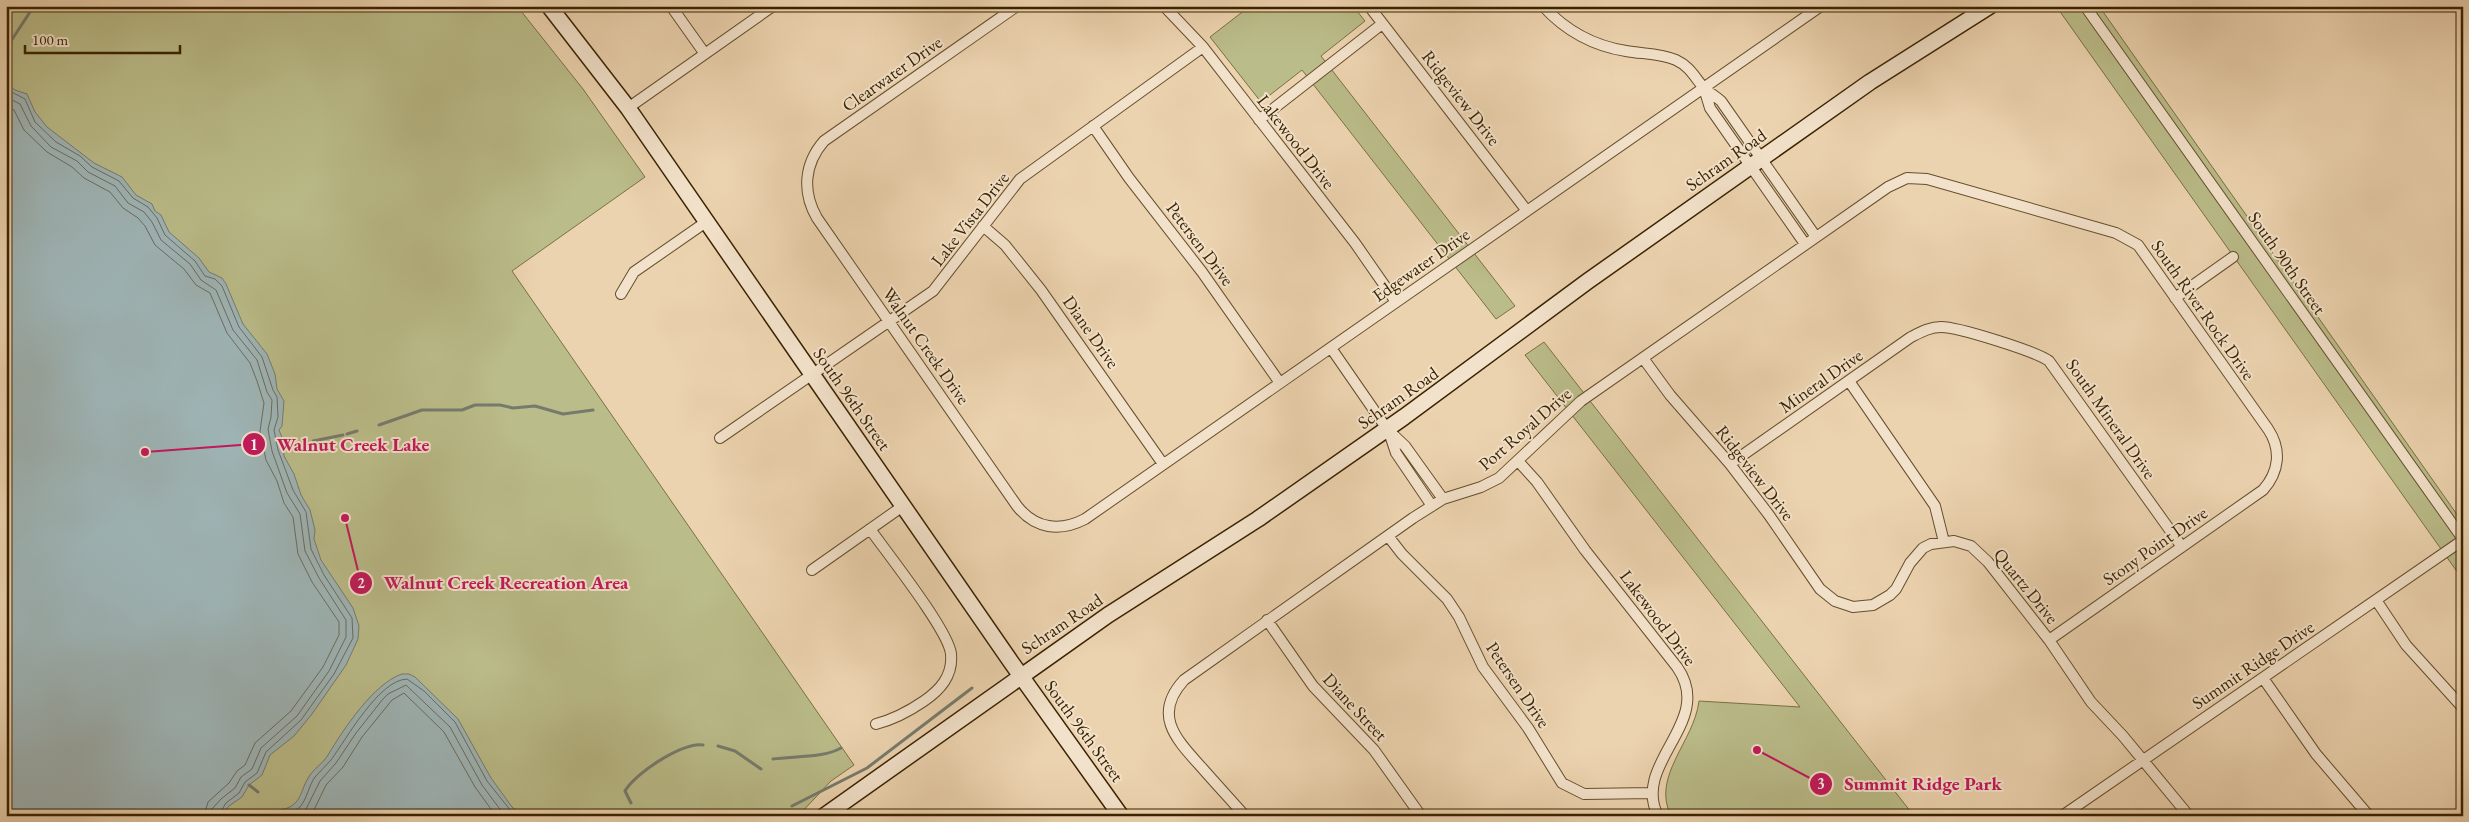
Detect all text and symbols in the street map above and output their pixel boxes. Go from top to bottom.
scale bar [25,22,180,54]
text: 100 m [32,30,69,49]
street label: Clearwater Drive [837,31,946,117]
street label: Ridgeview Drive [1417,45,1506,150]
street label: Lakewood Drive [1252,90,1341,194]
street label: Schram Road [1681,123,1771,196]
street label: Lake Vista Drive [926,167,1014,271]
street label: Petersen Drive [1161,197,1239,290]
street label: South 90th Street [2243,207,2332,319]
street label: Edgewater Drive [1368,223,1474,307]
street label: South River Rock Drive [2146,235,2260,384]
street label: Walnut Creek Drive [878,283,975,409]
street label: Diane Drive [1058,291,1125,373]
street label: South 96th Street [808,343,897,455]
street label: Mineral Drive [1775,343,1867,418]
street label: South Mineral Drive [2061,354,2162,483]
street label: Schram Road [1353,361,1443,434]
street label: Port Royal Drive [1473,382,1576,475]
street label: Ridgeview Drive [1711,420,1800,525]
callout: Walnut Creek Lake [241,427,439,461]
text: Walnut Creek Lake [276,432,430,457]
text: 1 [250,435,258,454]
street label: Stony Point Drive [2098,501,2212,590]
street label: Quartz Drive [1989,543,2064,628]
street label: Lakewood Drive [1615,565,1702,670]
callout: Walnut Creek Recreation Area [348,566,638,600]
text: Walnut Creek Recreation Area [384,570,629,595]
text: 2 [357,573,365,592]
street label: Schram Road [1017,587,1108,659]
street label: Summit Ridge Drive [2187,615,2318,714]
street label: Petersen Drive [1481,637,1556,732]
street label: Diane Street [1318,668,1393,746]
street label: South 96th Street [1040,675,1129,787]
callout: Summit Ridge Park [1809,767,2011,801]
text: Summit Ridge Park [1844,771,2002,796]
text: 3 [1817,774,1825,793]

